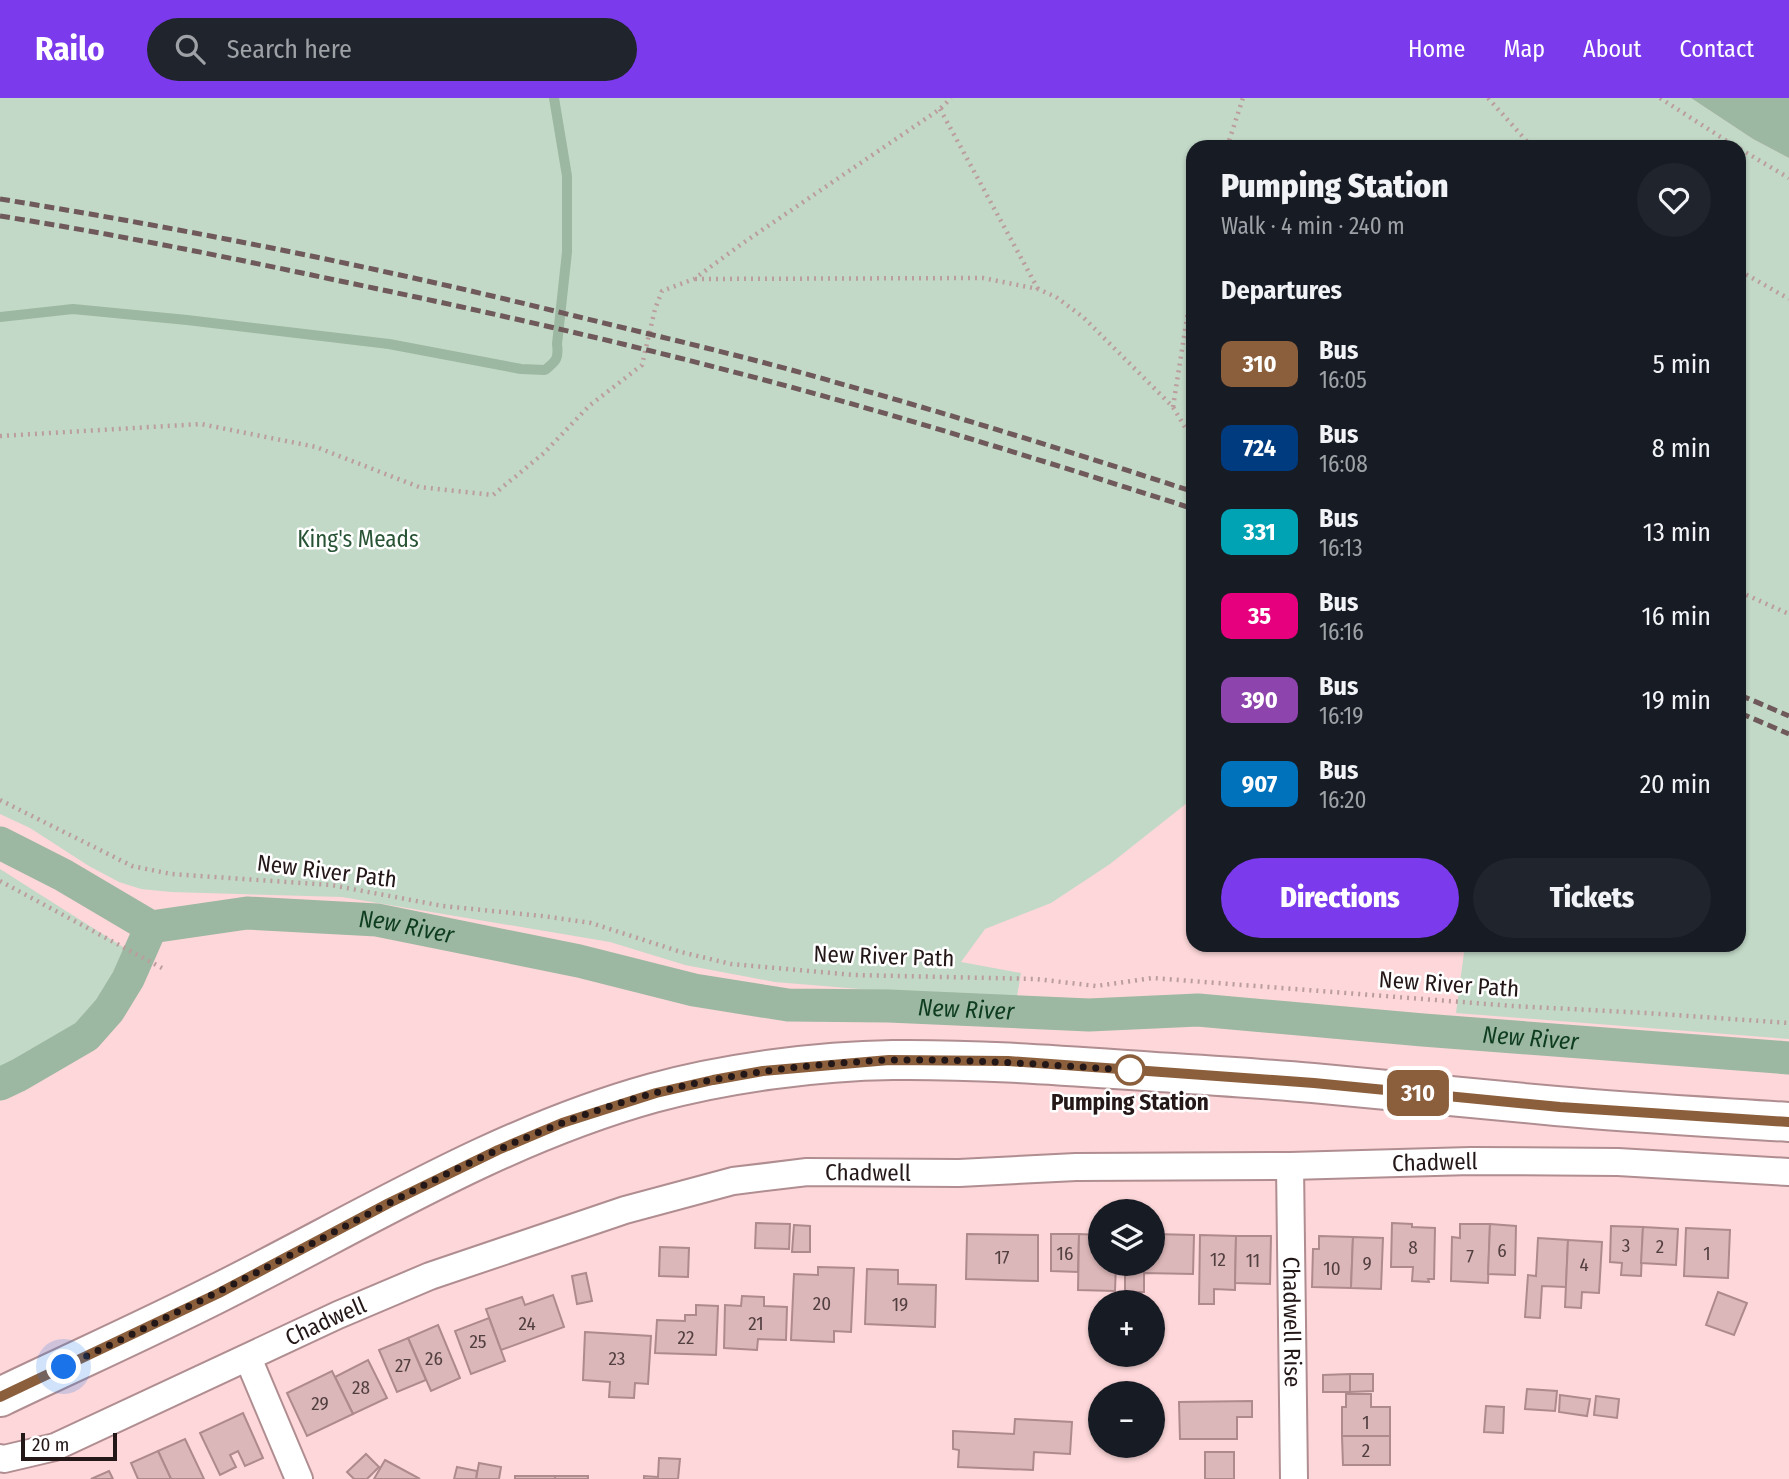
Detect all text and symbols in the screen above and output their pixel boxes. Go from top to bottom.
search box [147,18,637,81]
text: Railo [35,29,105,69]
icon: search [171,30,209,68]
text: Search here [227,34,352,65]
text: Home [1408,35,1465,63]
text: Map [1503,35,1545,63]
text: About [1583,35,1641,63]
text: Contact [1679,35,1754,63]
button: heart [1637,163,1711,237]
text: Pumping Station [1221,166,1448,206]
text: Walk · 4 min · 240 m [1221,212,1405,240]
text: Departures [1221,275,1342,306]
text: Bus [1319,335,1358,366]
text: 5 min [1653,349,1711,380]
text: 310 [1242,350,1277,378]
text: 16:05 [1319,366,1367,394]
text: Bus [1319,419,1358,450]
text: 8 min [1652,433,1711,464]
text: 724 [1243,434,1276,462]
text: 16:08 [1319,450,1368,478]
text: Bus [1319,503,1358,534]
text: 13 min [1643,517,1711,548]
text: 331 [1243,518,1276,546]
park label: King's Meads [297,525,419,553]
text: 16:13 [1319,534,1363,562]
text: Bus [1319,587,1358,618]
text: 16 min [1642,601,1711,632]
text: 35 [1248,602,1271,630]
text: 16:16 [1319,618,1364,646]
text: Bus [1319,671,1358,702]
text: 19 min [1642,685,1711,716]
text: 390 [1241,686,1278,714]
text: 16:19 [1319,702,1363,730]
text: Bus [1319,755,1358,786]
text: 20 min [1640,769,1711,800]
text: 907 [1242,770,1277,798]
text: 16:20 [1319,786,1366,814]
street label: New River Path [255,849,399,893]
button: Directions [1221,858,1459,938]
button: Tickets [1473,858,1711,938]
water label: New River [358,905,457,949]
street label: New River Path [813,940,955,972]
street label: New River Path [1378,965,1520,1003]
water label: New River [917,993,1015,1026]
water label: New River [1481,1021,1580,1056]
marker: Pumping Station [1115,1055,1145,1085]
line badge: 310 [1378,1070,1458,1116]
text: 310 [1401,1079,1435,1107]
place label: Pumping Station [1051,1088,1209,1116]
street label: Chadwell [1392,1147,1478,1177]
street label: Chadwell [825,1158,911,1187]
map controls [1088,1199,1165,1458]
button: layers [1088,1199,1165,1276]
house number: 3 [1622,1234,1630,1257]
house number: 2 [1656,1235,1664,1258]
house number: 8 [1408,1236,1418,1259]
house number: 6 [1497,1239,1507,1262]
house number: 16 [1057,1242,1073,1265]
house number: 1 [1703,1242,1711,1265]
house number: 7 [1466,1245,1474,1268]
house number: 17 [994,1246,1010,1269]
house number: 12 [1210,1248,1226,1271]
house number: 11 [1246,1249,1260,1272]
house number: 9 [1362,1252,1372,1275]
house number: 4 [1579,1253,1589,1276]
street label: Chadwell Rise [1277,1256,1307,1388]
house number: 10 [1323,1257,1341,1280]
button: + [1088,1290,1165,1367]
street label: Chadwell [281,1291,370,1352]
house number: 20 [813,1292,831,1315]
house number: 19 [892,1293,908,1316]
house number: 24 [518,1312,536,1335]
house number: 21 [748,1312,764,1335]
house number: 22 [678,1326,694,1349]
house number: 25 [469,1330,487,1353]
house number: 26 [425,1347,443,1370]
house number: 23 [609,1347,625,1370]
your location [46,1349,81,1384]
house number: 27 [395,1354,411,1377]
house number: 28 [352,1376,370,1399]
button: − [1088,1381,1165,1458]
house number: 29 [311,1392,329,1415]
house number: 1 [1362,1411,1370,1434]
scale bar [21,1430,117,1462]
text: 20 m [32,1433,69,1456]
house number: 2 [1362,1439,1370,1462]

